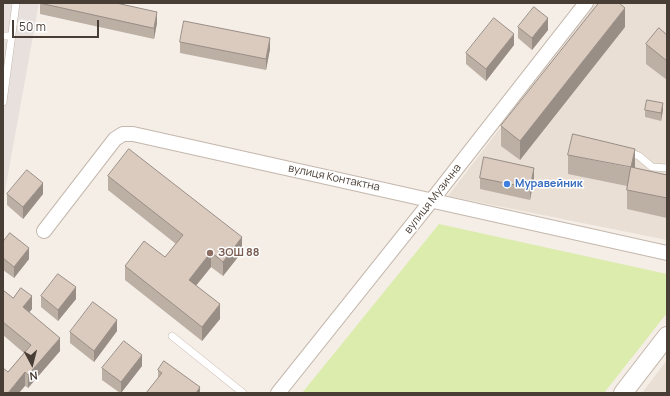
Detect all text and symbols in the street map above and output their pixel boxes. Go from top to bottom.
scale bar [14,12,101,38]
text: 50 m [19,18,46,35]
street label: вулиця Контактна [287,162,381,194]
street label: вулиця Музична [402,162,464,236]
place label: Муравейник [515,177,583,191]
marker: Муравейник [502,179,512,189]
place label: ЗОШ 88 [218,246,259,260]
marker: ЗОШ 88 [205,248,215,258]
north arrow [12,344,52,384]
text: N [29,368,38,384]

